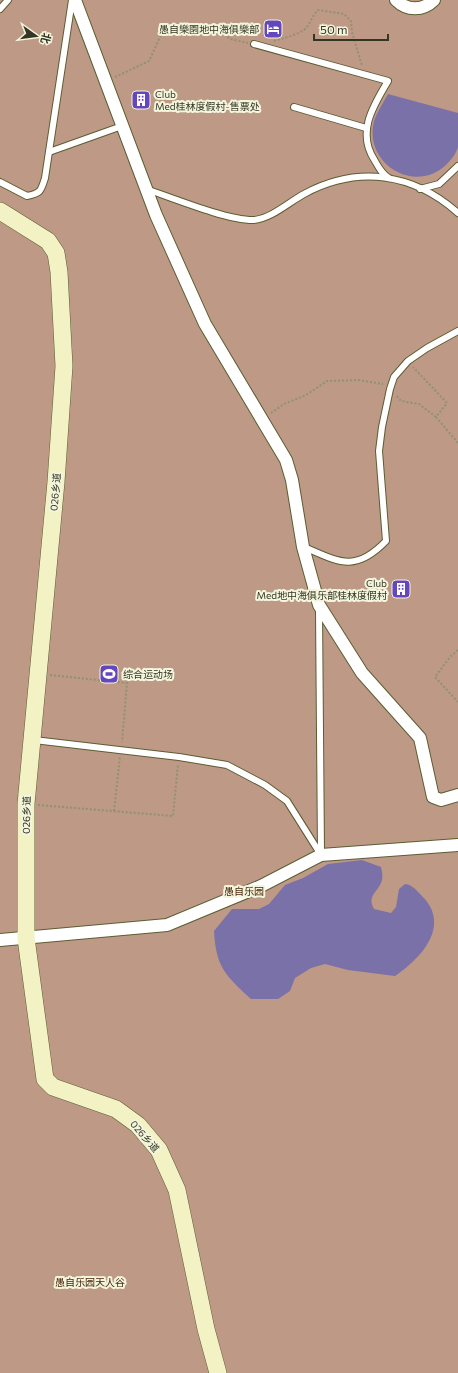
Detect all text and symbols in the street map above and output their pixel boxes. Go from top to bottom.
north arrow [16,16,56,56]
scale bar [314,16,388,42]
hotel icon: 愚自樂園地中海俱樂部 [262,18,284,40]
text: 50 m [320,22,348,36]
place label: 愚自樂園地中海俱樂部 [159,23,259,35]
text: 北 [39,32,54,45]
place label: Club Med桂林度假村-售票处 [155,88,260,112]
building icon: Club Med桂林度假村-售票处 [130,89,152,111]
street label: 026乡道 [47,473,63,511]
place label: Club Med地中海俱乐部桂林度假村 [256,577,387,601]
building icon: Club Med地中海俱乐部桂林度假村 [390,578,412,600]
sports icon: 综合运动场 [98,663,120,685]
place label: 综合运动场 [123,668,173,680]
street label: 026乡道 [20,796,32,834]
park label: 愚自乐园 [224,885,264,897]
street label: 026乡道 [128,1118,162,1154]
park label: 愚自乐园天人谷 [55,1276,125,1288]

